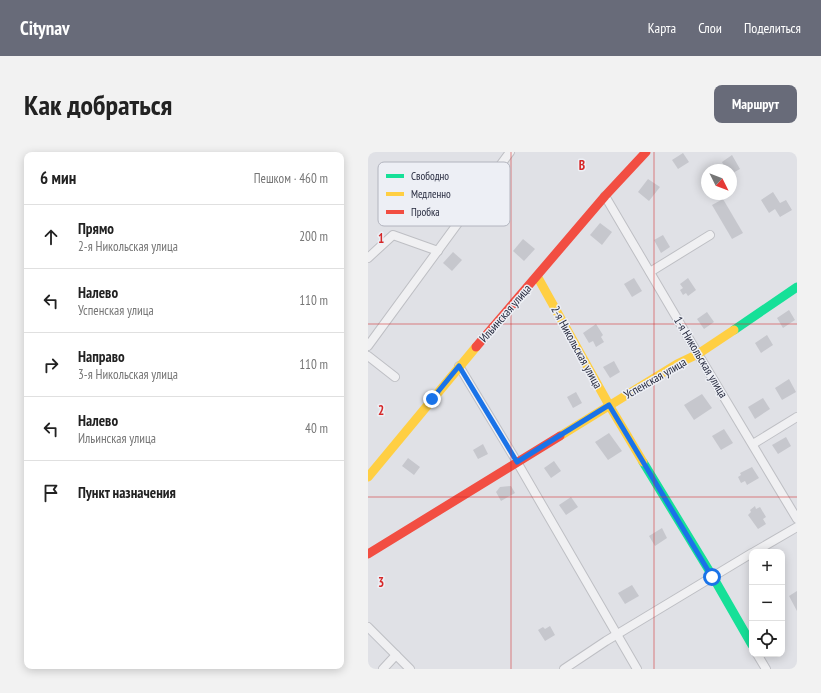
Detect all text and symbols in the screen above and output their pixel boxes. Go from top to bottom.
text: Citynav [20,16,70,40]
text: Карта [648,19,676,37]
text: Слои [698,19,722,37]
text: Поделиться [744,19,801,37]
button: Маршрут [714,85,797,123]
text: Как добраться [24,86,172,123]
text: B [579,157,585,174]
legend [378,162,510,226]
north arrow [701,164,737,200]
text: 6 мин [40,167,76,189]
text: Свободно [411,169,449,183]
text: Пешком · 460 m [254,170,328,187]
text: Медленно [411,187,451,201]
text: Пробка [411,205,440,219]
text: Прямо [78,219,114,238]
icon: ahead [40,226,62,248]
text: 200 m [299,228,328,245]
text: 1 [378,230,384,247]
text: 2-я Никольская улица [78,238,178,255]
street label: Ильинская улица [476,281,534,345]
text: Налево [78,283,118,302]
icon: left [40,290,62,312]
text: 110 m [299,292,328,309]
text: Успенская улица [78,302,154,319]
street label: 2-я Никольская улица [548,303,606,391]
street label: 1-я Никольская улица [671,314,731,401]
text: Направо [78,347,125,366]
icon: right [40,354,62,376]
street label: Успенская улица [621,354,689,402]
text: 110 m [299,356,328,373]
text: 3-я Никольская улица [78,366,178,383]
route end [423,390,441,408]
text: 2 [378,402,384,419]
text: Налево [78,411,118,430]
icon: left [40,418,62,440]
text: 40 m [305,420,328,437]
text: Ильинская улица [78,430,156,447]
icon: arrive [40,482,62,504]
text: Пункт назначения [78,483,176,502]
map controls [749,549,785,657]
button: + [749,549,785,585]
route start [703,568,721,586]
text: 3 [378,574,384,591]
button: − [749,585,785,621]
button: locate [749,621,785,657]

